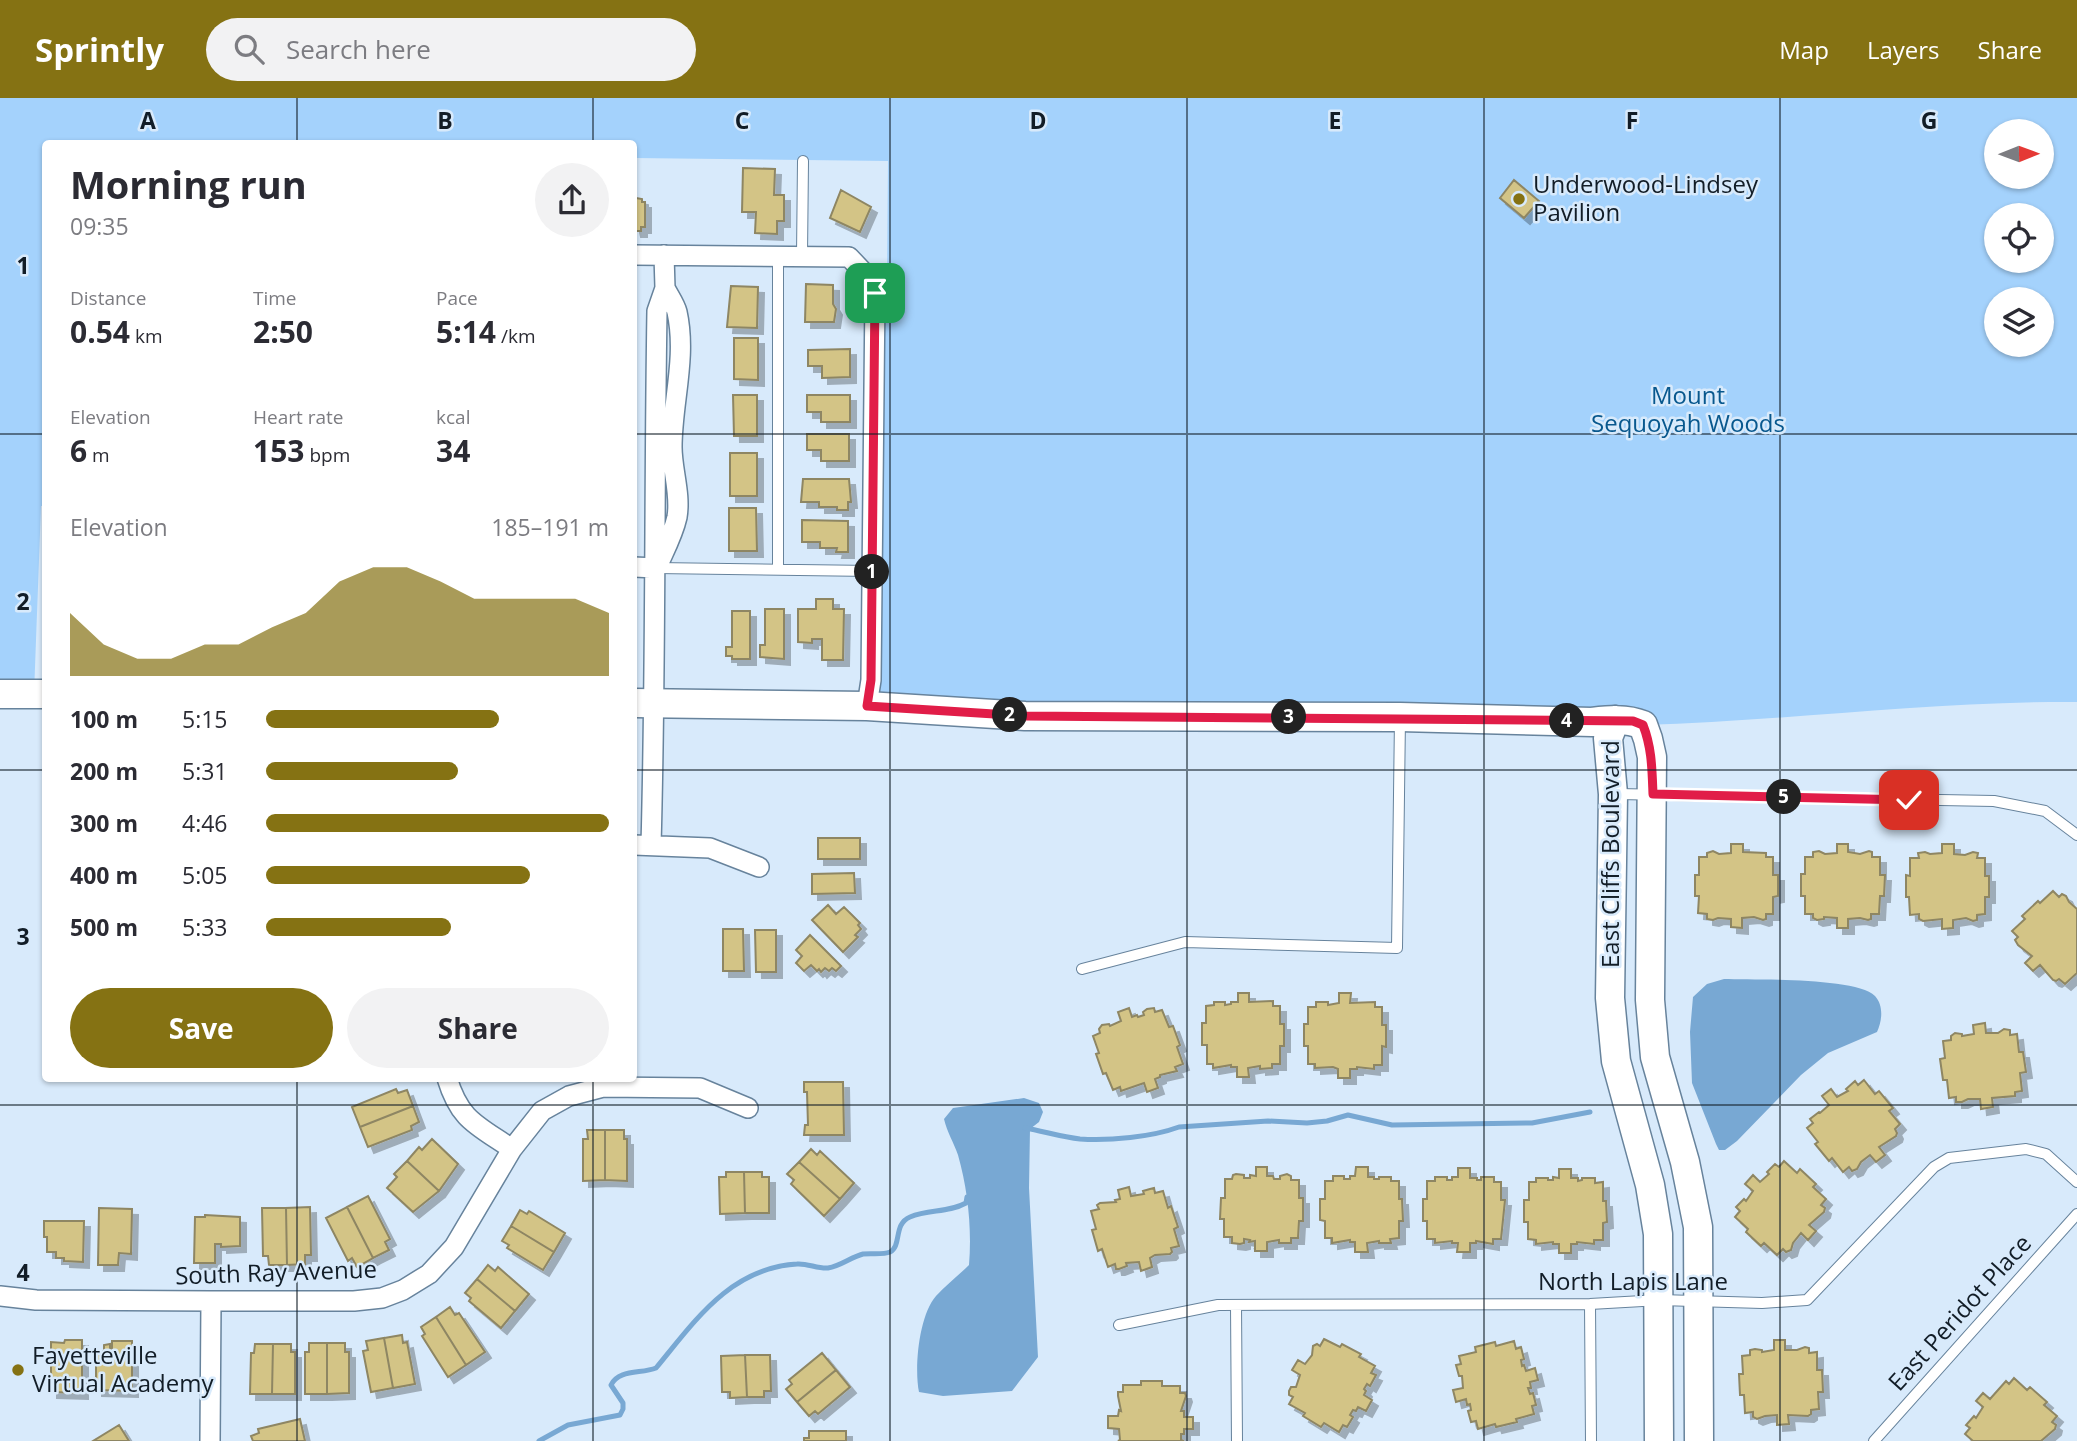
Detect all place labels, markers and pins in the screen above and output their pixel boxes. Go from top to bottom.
place label: Underwood-Lindsey Pavilion [1533,167,1759,228]
marker: Underwood-Lindsey Pavilion [1511,191,1527,207]
pin [845,263,905,323]
pin: 1 [854,554,890,589]
pin: 2 [992,698,1028,732]
pin: 3 [1272,700,1306,734]
pin: 4 [1550,704,1584,738]
pin [1879,770,1939,830]
pin: 5 [1766,780,1802,814]
place label: Fayetteville Virtual Academy [32,1338,214,1399]
marker: Fayetteville Virtual Academy [10,1362,26,1378]

